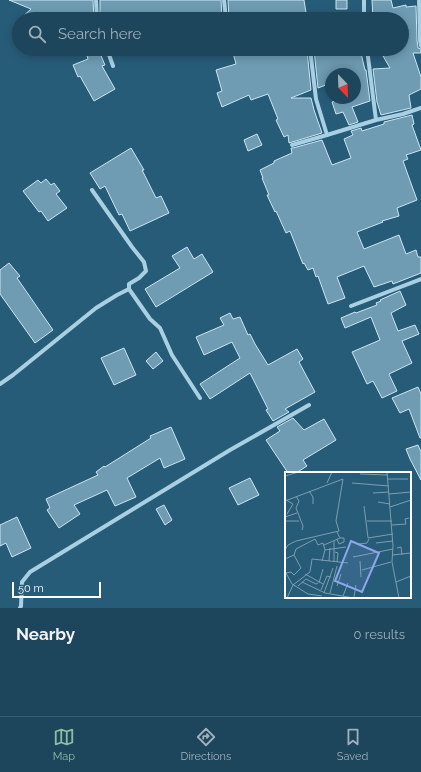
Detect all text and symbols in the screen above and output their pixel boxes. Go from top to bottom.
search box [12,12,409,56]
icon: search [26,23,48,45]
text: Search here [58,25,141,43]
north arrow [325,68,361,104]
inset map [285,472,411,598]
scale bar [12,580,101,599]
text: 50 m [18,582,44,595]
text: Nearby [16,624,75,644]
text: 0 results [354,627,405,642]
tab: Map [53,726,75,763]
tab: Directions [181,726,231,763]
tab: Saved [337,726,368,763]

